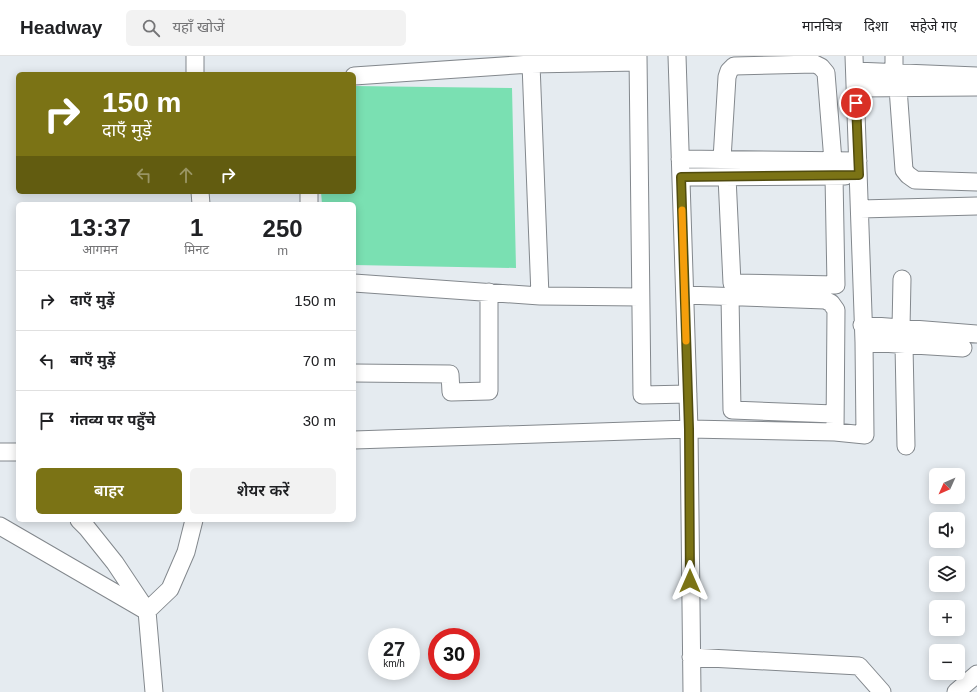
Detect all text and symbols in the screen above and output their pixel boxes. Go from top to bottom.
search box [126,10,406,46]
text: Headway [20,17,102,38]
icon: search [140,17,162,39]
text: यहाँ खोजें [172,18,224,35]
text: मानचित्र [802,18,842,34]
text: दिशा [864,18,888,34]
text: सहेजे गए [910,18,957,34]
pin [839,86,873,120]
text: 150 m [102,87,181,118]
icon: right [36,88,88,140]
icon: arrive [845,92,867,114]
text: दाएँ मुड़ें [102,120,152,140]
icon: left [133,164,155,186]
icon: ahead [175,164,197,186]
icon: right [217,164,239,186]
text: 13:37 [69,214,131,241]
text: 1 [190,214,203,241]
text: 250 [263,215,303,242]
text: आगमन [82,242,118,257]
text: मिनट [184,242,209,257]
text: m [277,243,288,258]
icon: right [36,290,58,312]
text: दाएँ मुड़ें [70,291,114,308]
text: 150 m [294,292,336,309]
icon: left [36,350,58,372]
text: बाएँ मुड़ें [70,351,115,368]
text: 70 m [303,352,336,369]
icon: arrive [36,410,58,432]
text: गंतव्य पर पहुँचे [70,411,155,428]
text: 30 m [303,412,336,429]
button: बाहर [36,468,182,514]
button: शेयर करें [190,468,336,514]
north arrow [929,468,965,504]
map controls [929,468,965,680]
button: sound [929,512,965,548]
button: layers [929,556,965,592]
position arrow [669,560,711,602]
button: + [929,600,965,636]
speed limit sign: 30 [428,628,480,680]
text: 27 [383,638,405,660]
button: − [929,644,965,680]
text: km/h [383,658,405,669]

